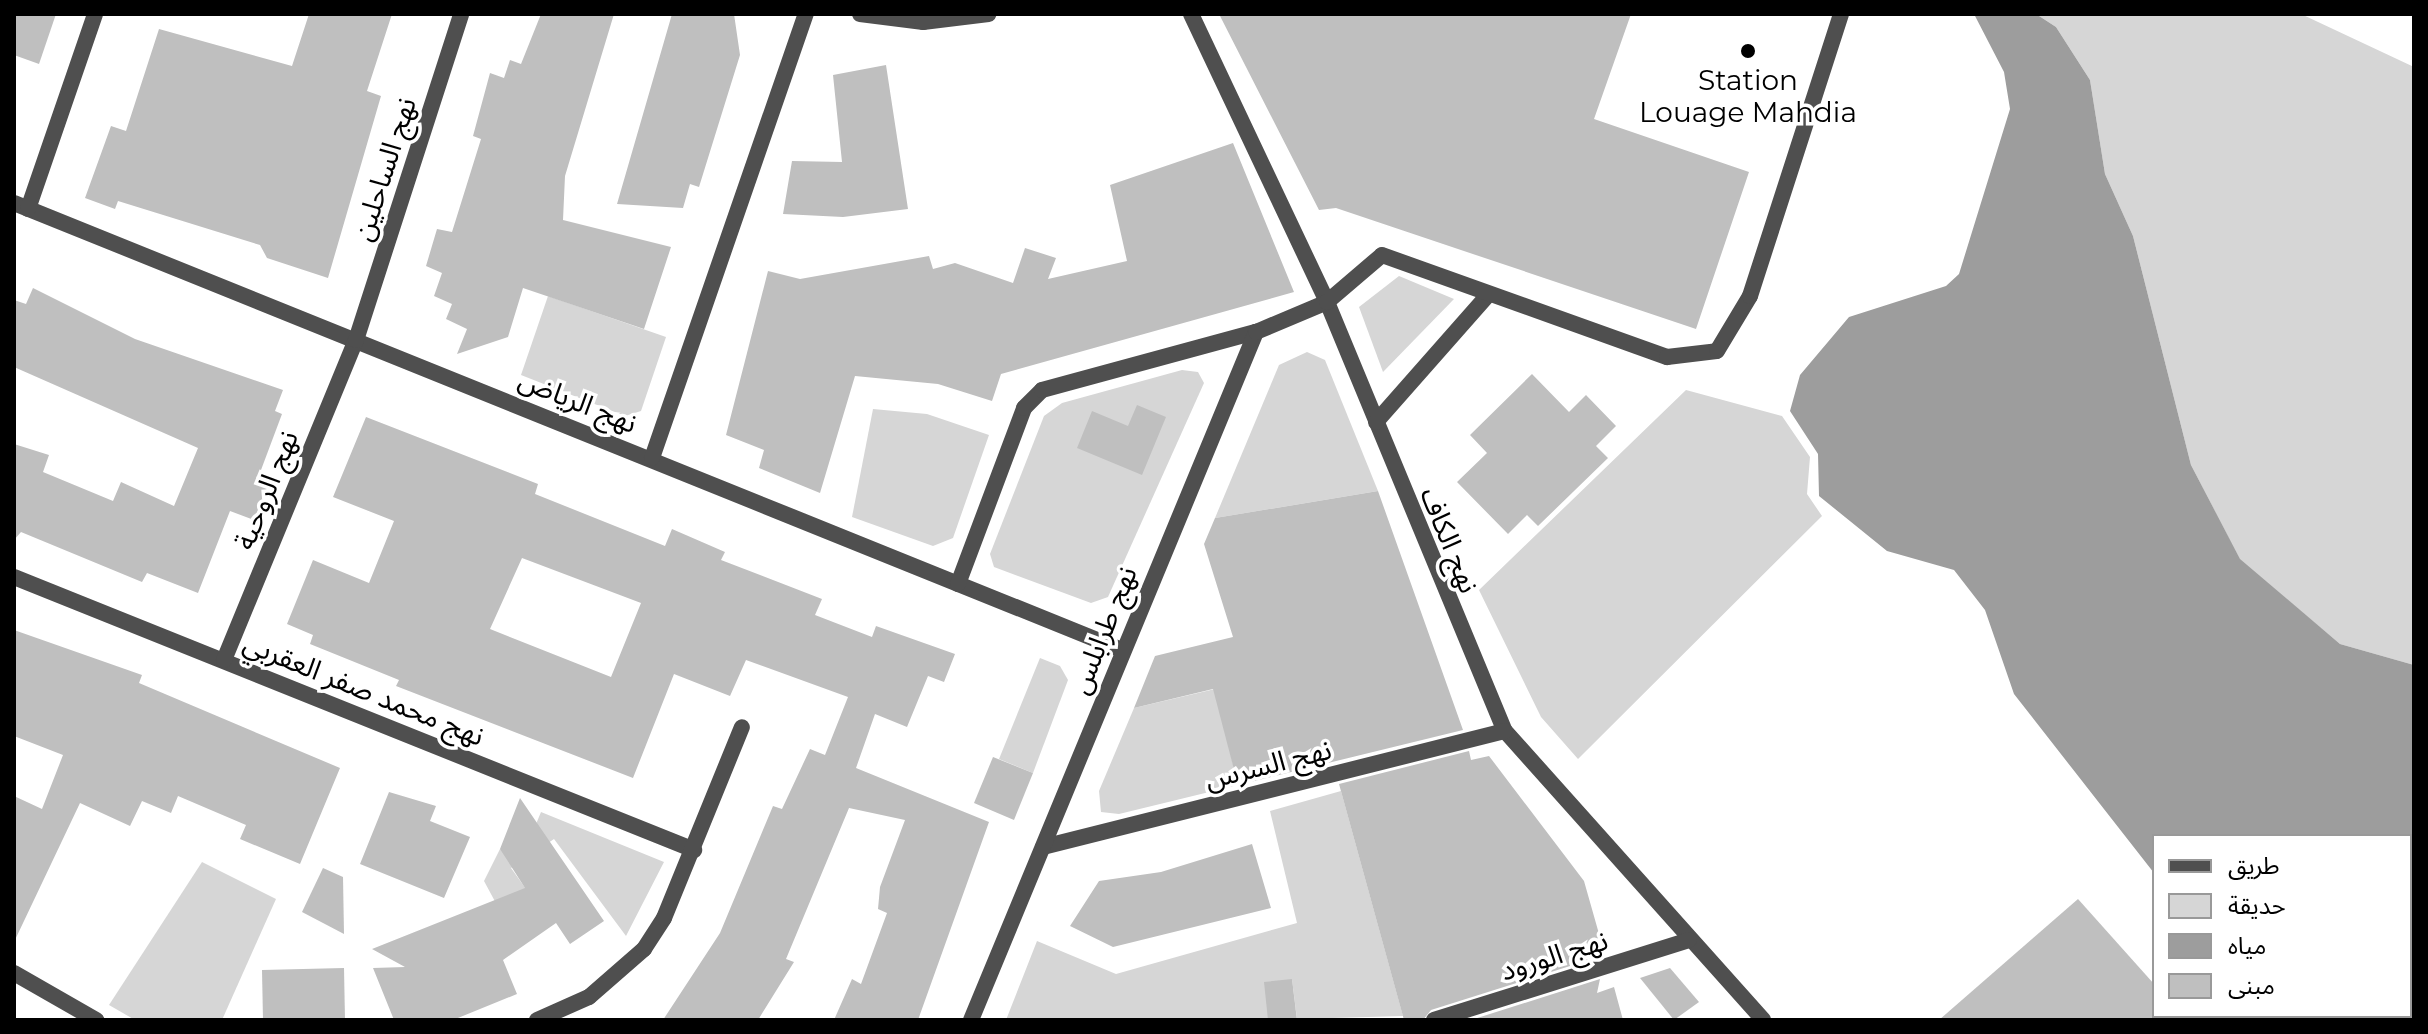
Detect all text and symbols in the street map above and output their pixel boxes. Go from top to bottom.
marker: Station Louage Mahdia [1739,42,1757,60]
place label: Station Louage Mahdia [1639,63,1857,129]
street label: نهج الساحلين [345,93,423,245]
street label: نهج الرياض [514,362,642,440]
street label: نهج الروحية [227,426,305,554]
street label: نهج الكاف [1414,482,1486,598]
street label: نهج طرابلس [1062,561,1144,699]
street label: نهج محمد صفر العقربي [239,625,489,753]
street label: نهج السرس [1201,732,1335,796]
legend [2152,834,2412,1018]
text: طريق [2228,851,2280,880]
text: حديقة [2228,891,2286,920]
street label: نهج الورود [1496,923,1612,987]
text: مياه [2228,931,2266,960]
text: مبنى [2228,971,2275,1000]

